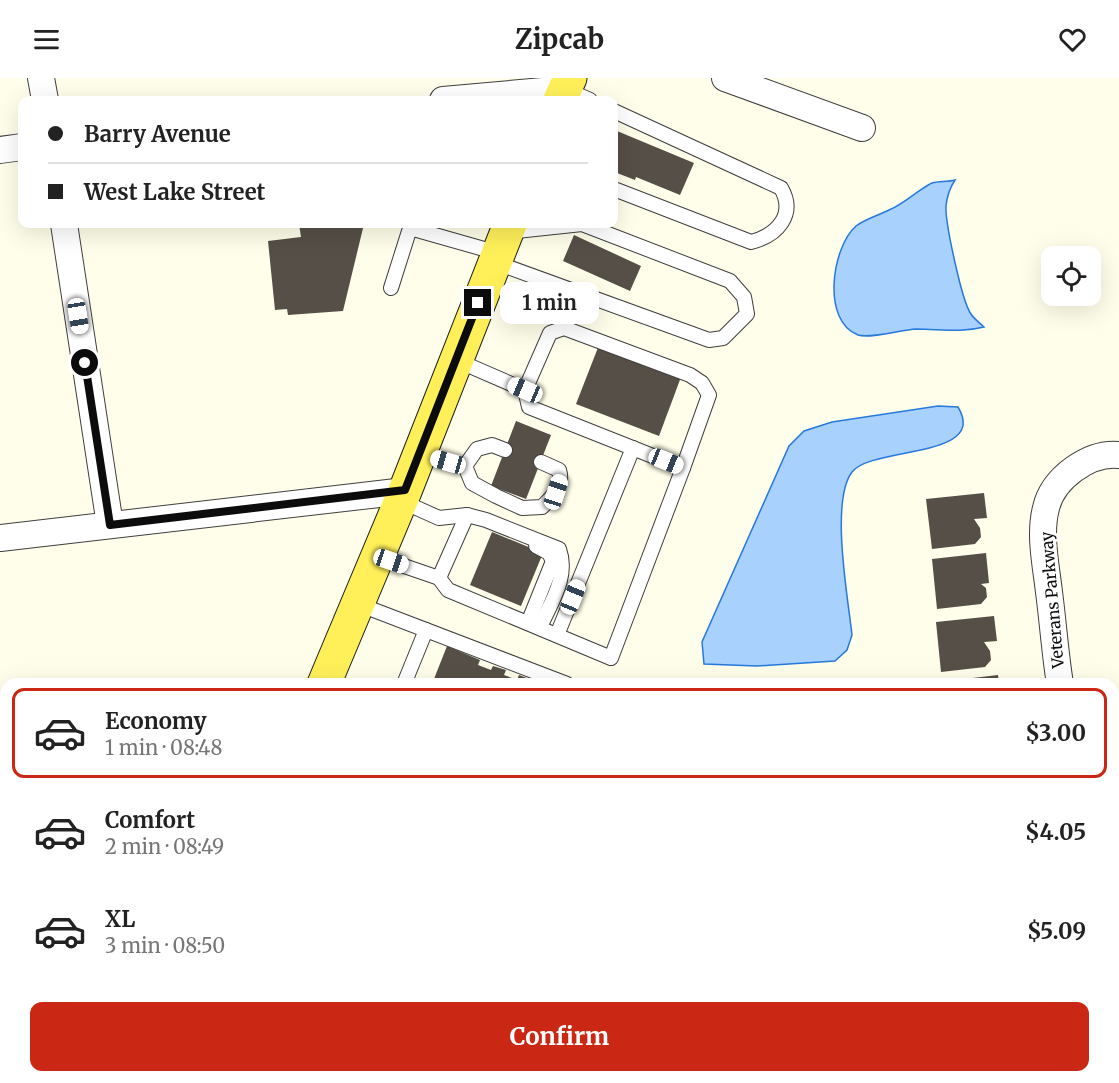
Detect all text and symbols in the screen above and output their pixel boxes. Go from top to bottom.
text: Zipcab [515,22,604,56]
icon: menu [30,23,63,56]
icon: heart [1056,23,1089,56]
text: Barry Avenue [84,120,231,148]
text: West Lake Street [84,178,265,206]
map controls [1041,246,1101,306]
button: locate [1041,246,1101,306]
callout: 1 min [499,282,598,324]
route end [464,289,491,316]
text: 1 min [522,290,577,315]
car [66,297,90,335]
route start [71,349,98,376]
car [505,375,545,405]
car [646,446,686,476]
car [428,448,468,476]
car [542,472,570,512]
street label: Veterans Parkway [1036,530,1068,670]
car [371,547,411,575]
car [558,577,588,617]
icon: car [33,706,87,760]
text: Economy [105,707,206,735]
text: $3.00 [1025,719,1086,747]
text: 1 min · 08:48 [105,735,222,760]
icon: car [33,805,87,859]
text: Comfort [105,806,195,834]
text: $4.05 [1025,818,1086,846]
text: 2 min · 08:49 [105,834,224,859]
icon: car [33,904,87,958]
text: XL [105,905,135,933]
text: $5.09 [1027,917,1086,945]
text: 3 min · 08:50 [105,933,225,958]
button: Confirm [30,1002,1089,1071]

